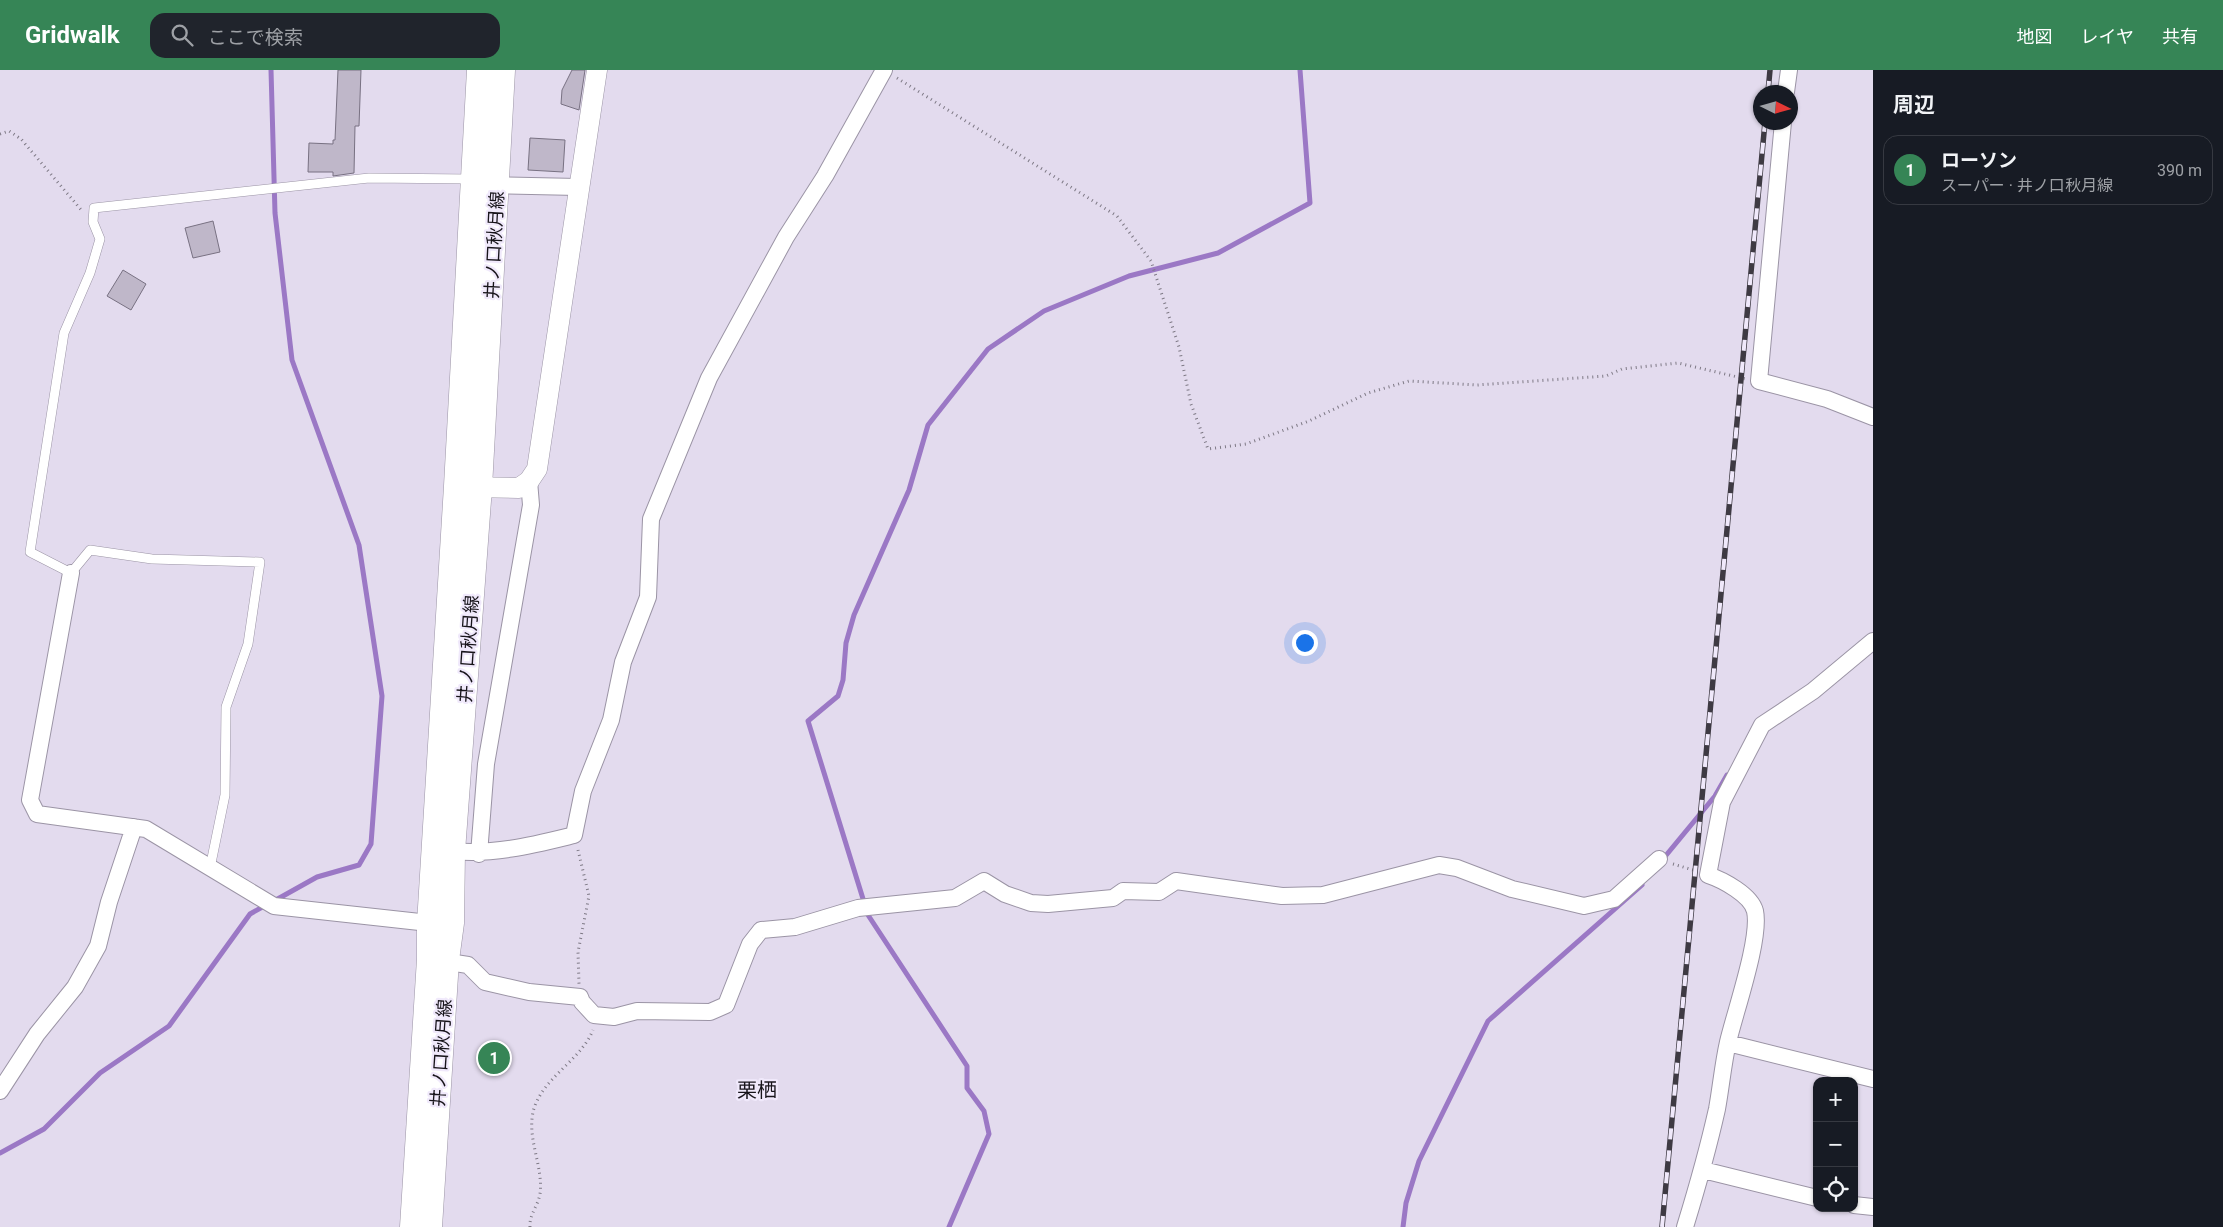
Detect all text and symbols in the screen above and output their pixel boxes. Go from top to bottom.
search box [150,13,500,58]
text: Gridwalk [25,21,120,49]
icon: search [168,21,196,49]
text: ここで検索 [208,26,303,49]
text: 地図 [2017,26,2053,47]
text: レイヤ [2081,26,2134,47]
text: 共有 [2162,26,2198,47]
north arrow [1753,85,1798,130]
text: 周辺 [1893,93,1935,117]
text: ローソン [1941,149,2017,172]
text: 1 [1905,161,1915,180]
text: 390 m [2157,161,2202,180]
text: スーパー · 井ノ口秋月線 [1941,176,2113,195]
street label: 井ノ口秋月線 [481,191,507,299]
street label: 井ノ口秋月線 [454,594,482,704]
your location [1292,630,1318,656]
street label: 井ノ口秋月線 [427,998,455,1108]
pin: 1 [478,1039,510,1077]
map controls [1813,1077,1858,1212]
button: + [1813,1077,1858,1122]
district label: 栗栖 [737,1078,777,1102]
button: − [1813,1122,1858,1167]
button: locate [1813,1167,1858,1212]

